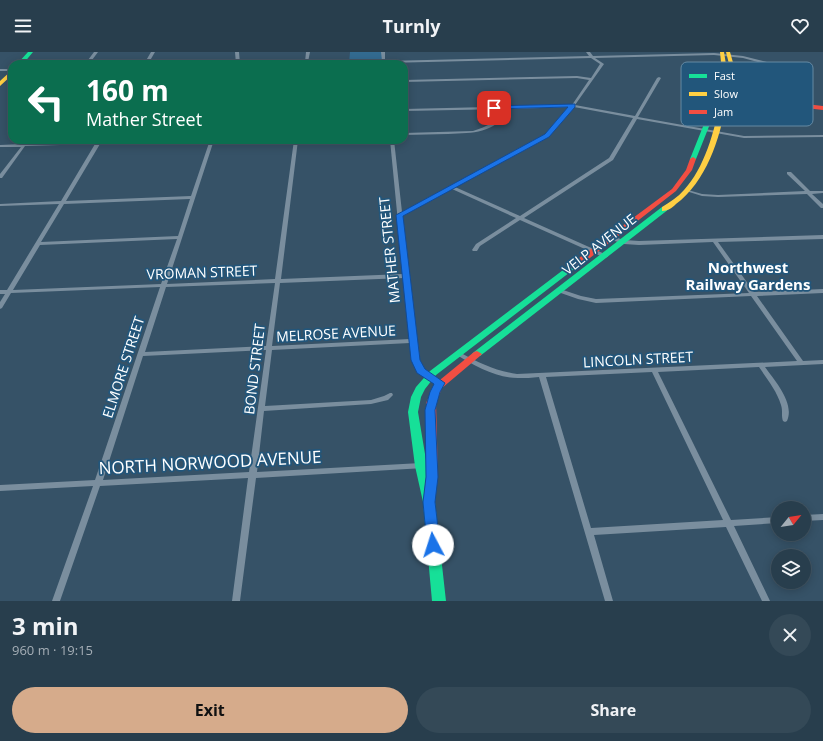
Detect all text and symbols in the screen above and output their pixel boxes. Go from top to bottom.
text: Turnly [383,14,441,38]
icon: menu [12,15,34,37]
icon: heart [789,15,811,37]
legend [681,62,813,126]
text: Fast [714,68,735,83]
text: 160 m [86,71,169,109]
icon: left [20,76,72,128]
text: Slow [714,86,738,101]
pin [477,91,511,125]
icon: arrive [483,97,505,119]
text: Jam [713,104,733,119]
text: Mather Street [86,107,202,131]
street label: MATHER STREET [374,196,404,304]
street label: VELP AVENUE [558,209,640,279]
district label: Northwest Railway Gardens [686,257,810,294]
street label: VROMAN STREET [146,261,258,283]
street label: ELMORE STREET [98,313,148,420]
street label: MELROSE AVENUE [276,320,396,346]
street label: BOND STREET [239,322,269,416]
street label: LINCOLN STREET [582,347,694,371]
street label: NORTH NORWOOD AVENUE [98,445,322,479]
north arrow [771,501,811,541]
map controls [771,501,811,589]
position arrow [412,524,454,566]
button: layers [771,549,811,589]
text: 3 min [12,609,79,642]
button: close [769,614,811,656]
text: 960 m · 19:15 [12,641,93,659]
button: Exit [12,687,408,733]
button: Share [416,687,811,733]

